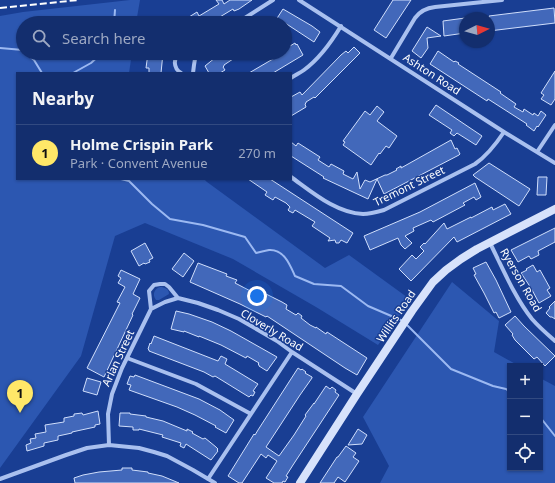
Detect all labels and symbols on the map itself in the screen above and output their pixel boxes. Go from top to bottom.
north arrow [459,12,495,48]
street label: Ashton Road [401,49,464,98]
street label: Tremont Street [371,162,447,209]
street label: Ryerson Road [497,245,546,314]
your location [247,286,267,306]
street label: Willits Road [373,287,419,345]
street label: Cloverly Road [238,305,306,354]
street label: Arlan Street [98,327,137,389]
pin: 1 [7,380,33,413]

